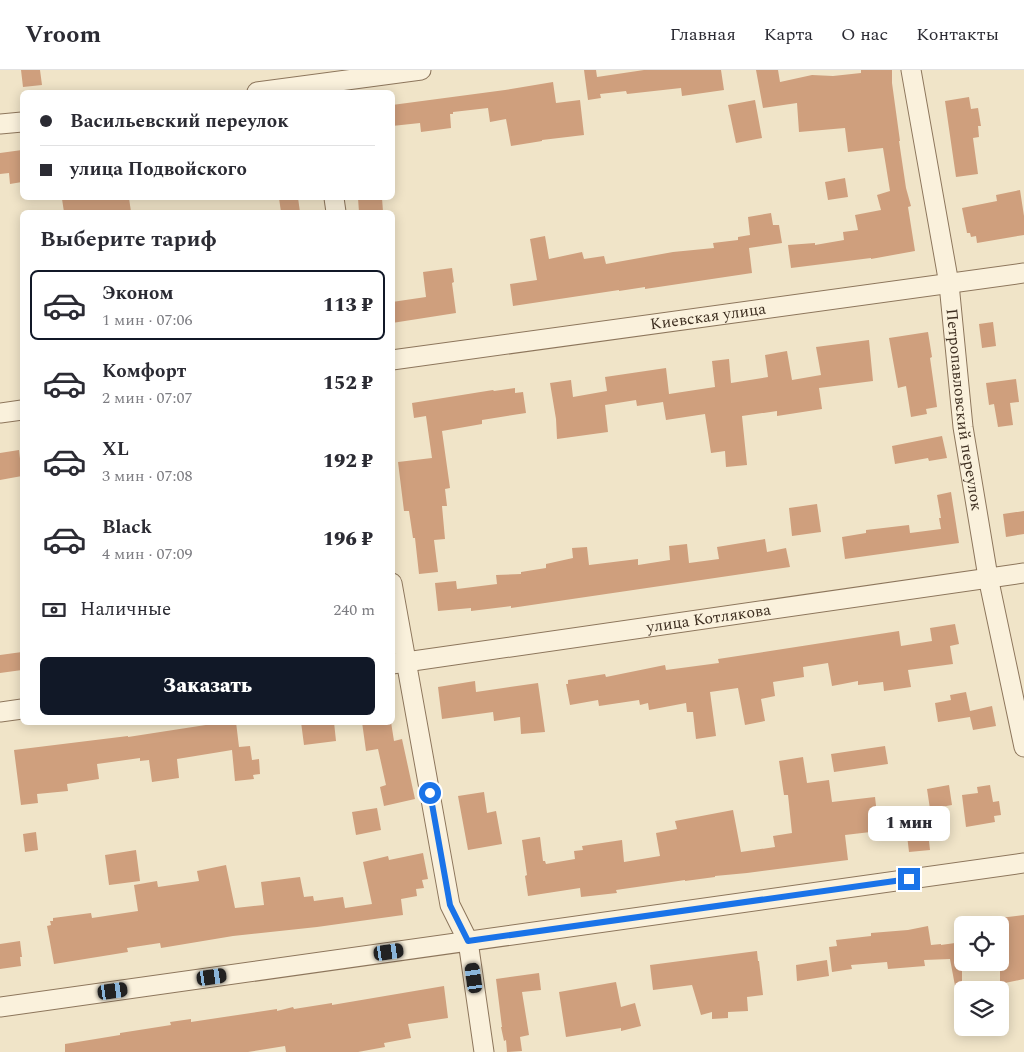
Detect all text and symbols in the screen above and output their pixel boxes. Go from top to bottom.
text: Vroom [25,17,101,53]
text: Главная [670,21,736,48]
text: Карта [764,21,813,48]
text: О нас [841,21,888,48]
text: Контакты [916,21,999,48]
text: Васильевский переулок [70,107,289,136]
text: улица Подвойского [70,155,247,184]
text: Выберите тариф [40,223,217,256]
text: Эконом [102,279,173,308]
icon: car [42,283,87,328]
text: 113 ₽ [323,291,373,320]
street label: Киевская улица [649,297,768,336]
street label: Петропавловский переулок [939,307,989,513]
text: 1 мин · 07:06 [102,308,192,332]
text: Комфорт [102,357,186,386]
icon: car [42,361,87,406]
text: 152 ₽ [323,369,373,398]
text: 2 мин · 07:07 [102,386,192,410]
text: XL [102,435,129,464]
icon: car [42,439,87,484]
text: 192 ₽ [323,447,373,476]
text: 3 мин · 07:08 [102,464,192,488]
text: Black [102,513,152,542]
icon: car [42,517,87,562]
text: 196 ₽ [323,525,373,554]
text: 4 мин · 07:09 [102,542,192,566]
text: Наличные [80,595,171,624]
icon: cash [40,596,68,624]
text: 240 m [333,598,375,622]
street label: улица Котлякова [644,598,773,639]
button: Заказать [40,657,375,715]
route start [419,782,441,804]
callout: 1 мин [868,806,950,842]
text: 1 мин [886,811,932,835]
route end [898,868,920,890]
map controls [954,916,1009,1036]
button: locate [954,916,1009,971]
car [373,942,404,962]
car [464,962,483,994]
car [196,967,227,987]
car [97,981,128,1001]
button: layers [954,981,1009,1036]

